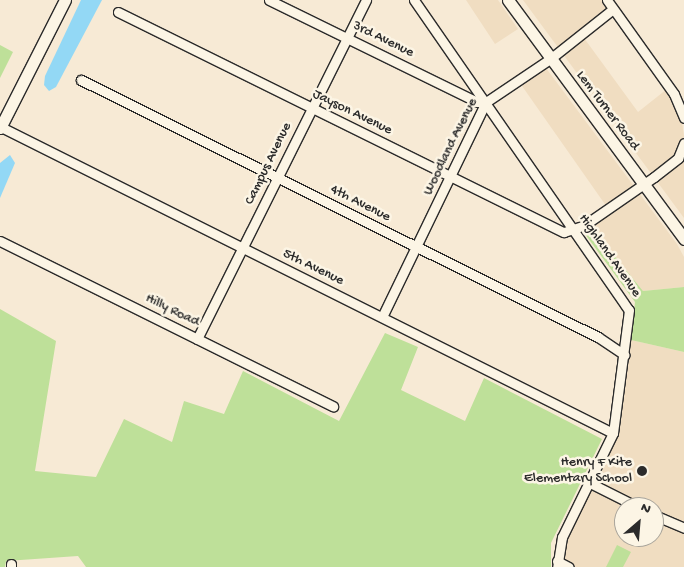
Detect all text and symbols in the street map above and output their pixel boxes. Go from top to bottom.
street label: 3rd Avenue [350,18,416,62]
street label: Lem Turner Road [572,68,642,154]
street label: Jayson Avenue [309,86,395,140]
street label: Woodland Avenue [420,96,482,198]
street label: Campus Avenue [242,120,296,208]
street label: 4th Avenue [327,182,393,226]
street label: Highland Avenue [574,211,644,301]
street label: 5th Avenue [280,246,346,290]
street label: Hilly Road [142,291,202,331]
place label: Henry F Kite Elementary School [524,455,632,488]
marker: Henry F Kite Elementary School [636,465,648,477]
north arrow [614,497,664,547]
text: N [638,499,654,519]

